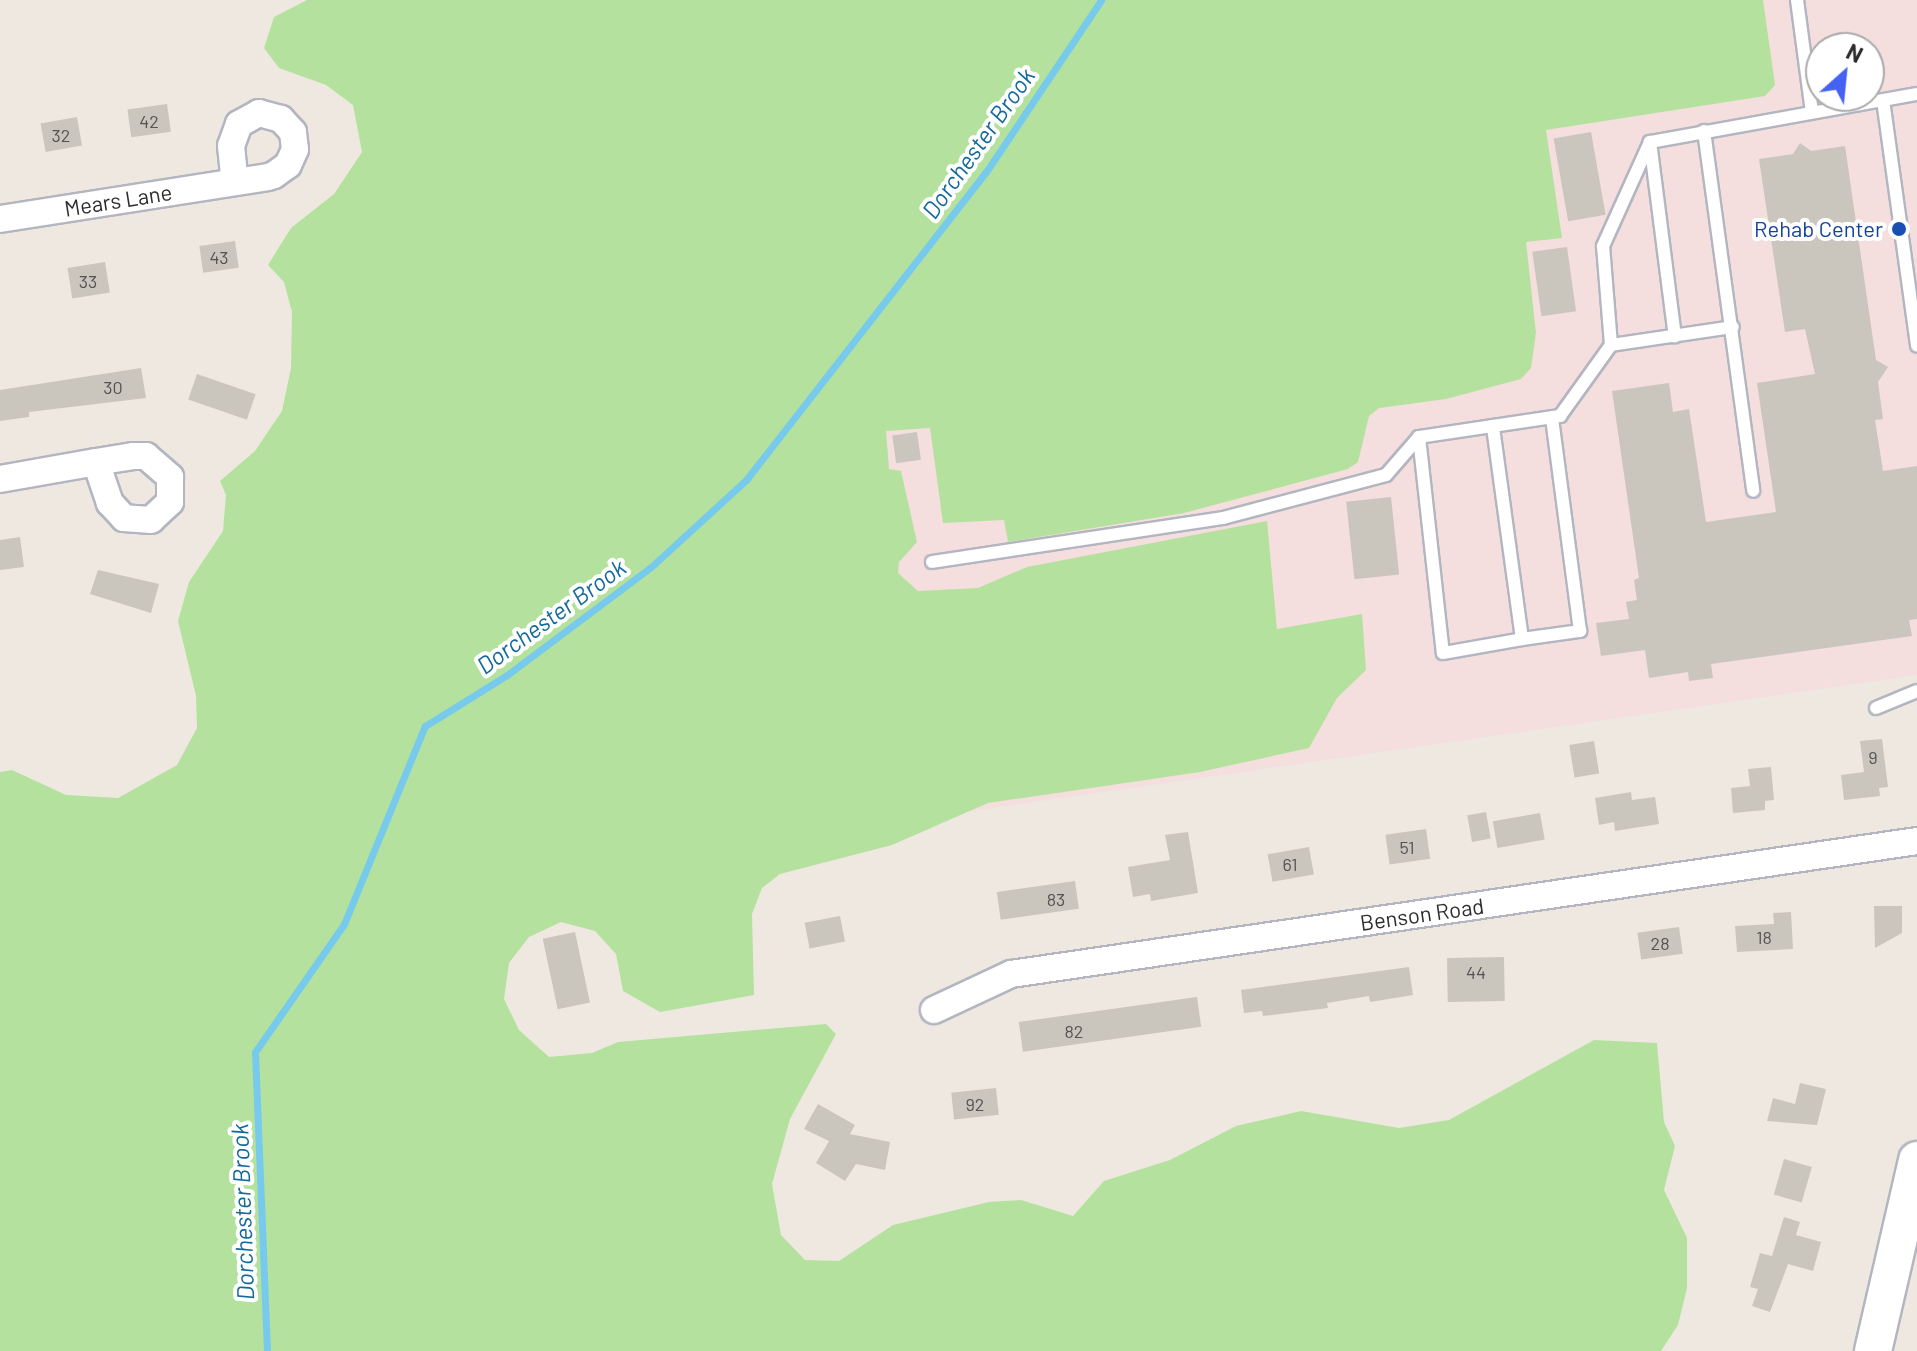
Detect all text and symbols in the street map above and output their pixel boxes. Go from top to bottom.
north arrow [1805,32,1885,112]
text: N [1843,37,1867,67]
water label: Dorchester Brook [915,62,1041,224]
house number: 42 [139,110,159,132]
house number: 32 [52,124,70,146]
street label: Mears Lane [62,178,174,222]
place label: Rehab Center [1754,216,1883,242]
marker: Rehab Center [1890,220,1908,238]
house number: 43 [209,246,229,268]
house number: 33 [79,270,97,292]
house number: 30 [103,376,123,398]
water label: Dorchester Brook [471,552,631,680]
house number: 9 [1868,746,1878,768]
house number: 51 [1399,836,1415,858]
house number: 61 [1282,853,1298,875]
house number: 83 [1047,888,1065,910]
street label: Benson Road [1358,892,1486,936]
house number: 18 [1756,926,1772,948]
house number: 28 [1650,932,1670,954]
house number: 44 [1466,961,1486,983]
house number: 82 [1064,1020,1084,1042]
house number: 92 [965,1093,985,1115]
water label: Dorchester Brook [225,1123,259,1301]

